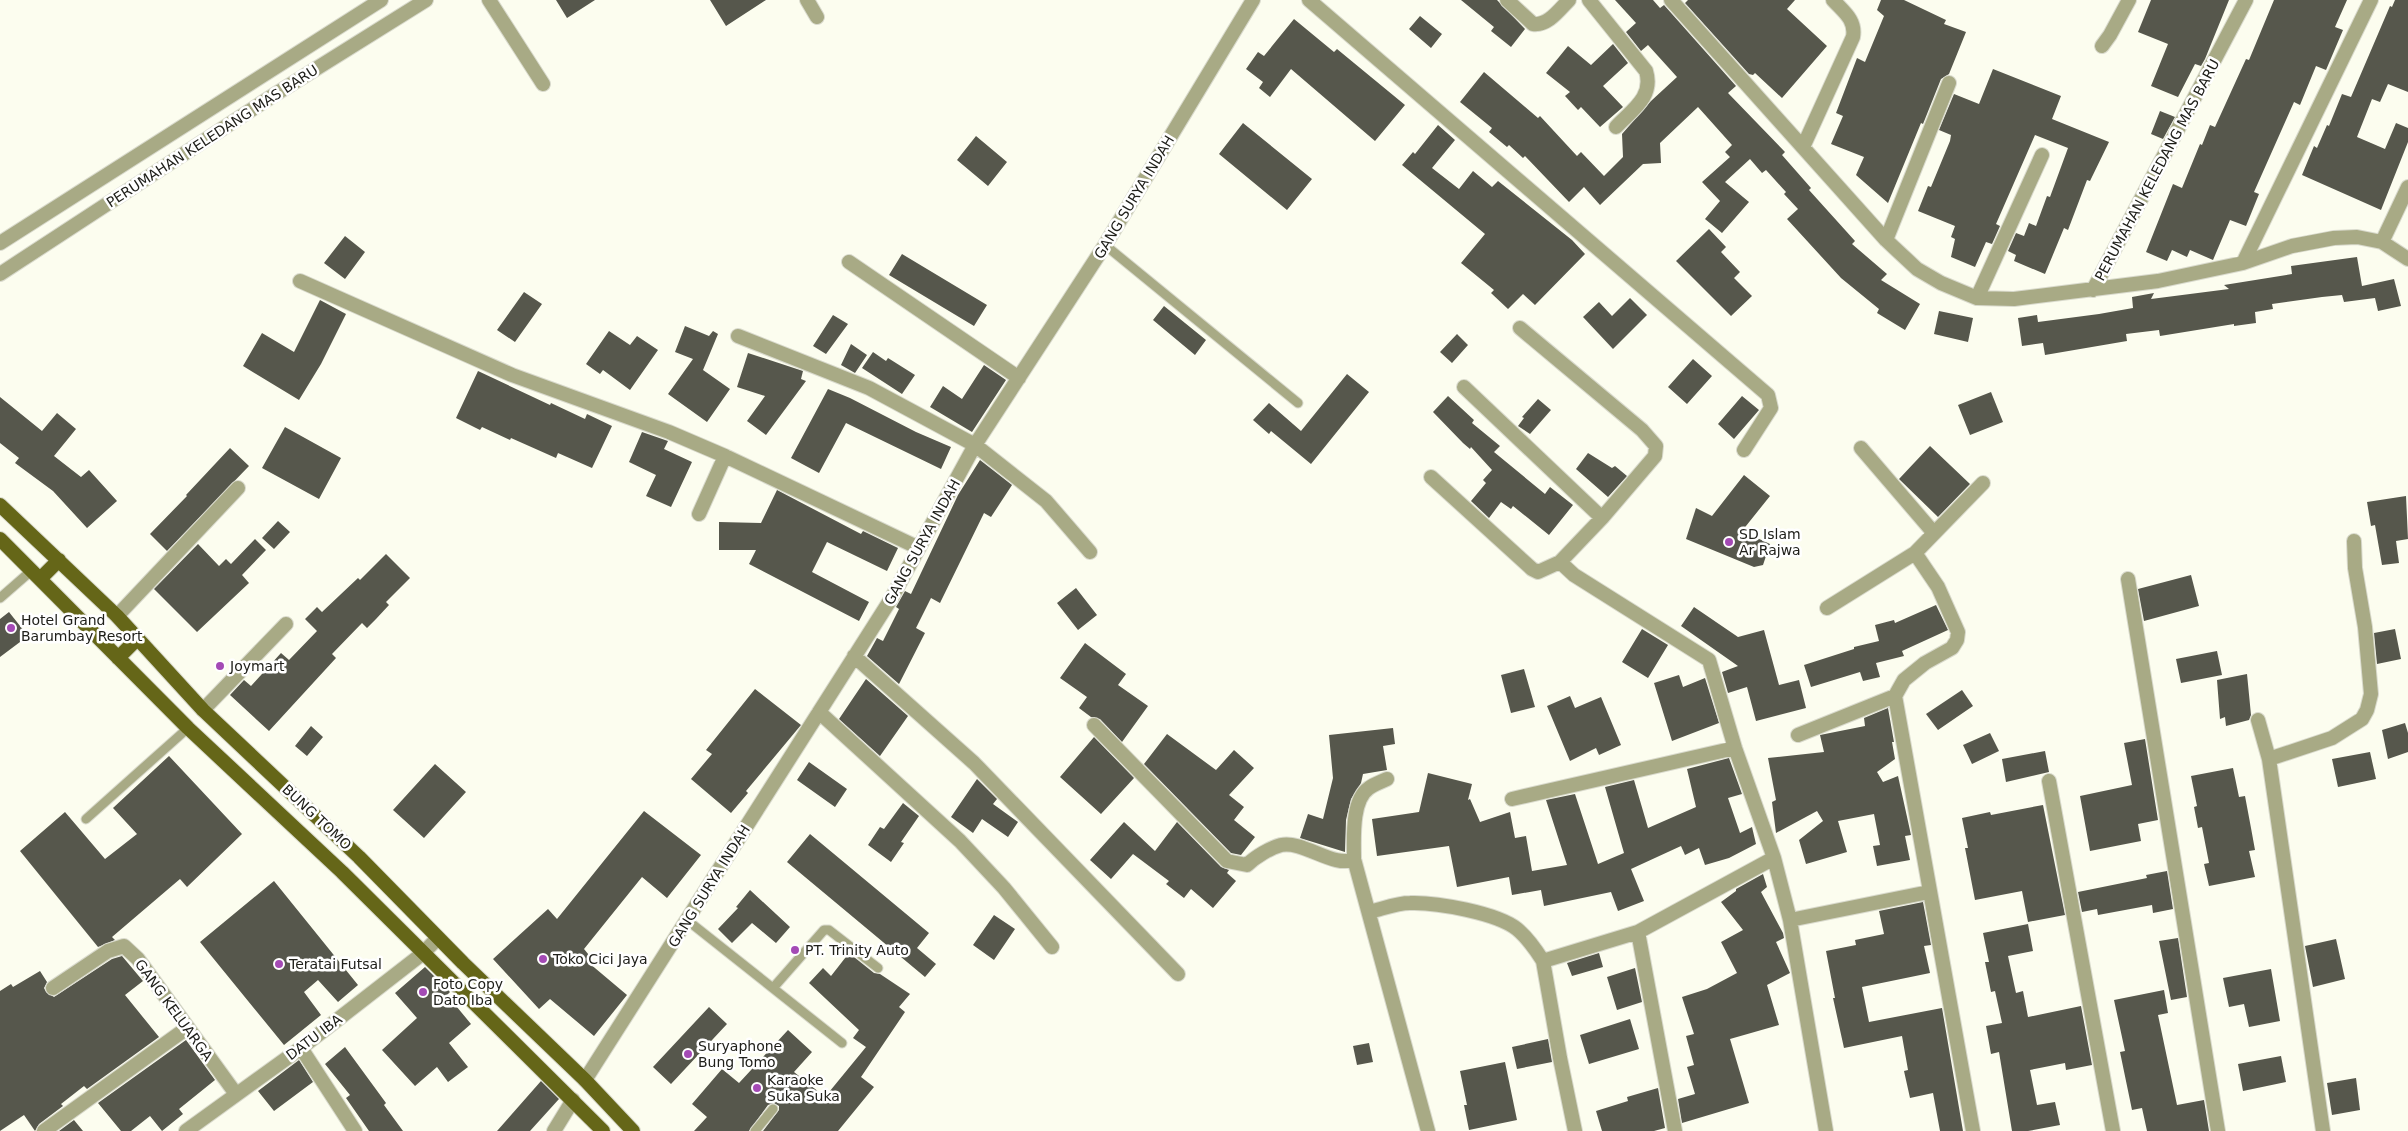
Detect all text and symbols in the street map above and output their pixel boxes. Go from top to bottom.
street label: PERUMAHAN KELEDANG MAS BARU [2092,56,2222,284]
street label: PERUMAHAN KELEDANG MAS BARU [103,62,321,210]
street label: GANG SURYA INDAH [1091,132,1177,262]
street label: GANG SURYA INDAH [881,477,963,607]
place label: SD Islam Ar Rajwa [1739,526,1801,558]
marker: SD Islam Ar Rajwa [1723,536,1735,548]
place label: Hotel Grand Barumbay Resort [21,612,143,644]
marker: Hotel Grand Barumbay Resort [5,622,17,634]
place label: Joymart [229,658,285,674]
marker: Joymart [214,660,226,672]
street label: BUNG TOMO [279,781,355,853]
street label: GANG SURYA INDAH [665,822,753,950]
place label: PT. Trinity Auto [805,942,909,958]
marker: PT. Trinity Auto [789,944,801,956]
place label: Toko Cici Jaya [552,951,648,967]
marker: Toko Cici Jaya [537,953,549,965]
street label: GANG KELUARGA [132,956,216,1064]
place label: Teratai Futsal [288,956,382,972]
marker: Teratai Futsal [273,958,285,970]
place label: Foto Copy Dato Iba [433,976,503,1008]
marker: Foto Copy Dato Iba [417,986,429,998]
street label: DATU IBA [283,1011,345,1063]
place label: Suryaphone Bung Tomo [698,1038,782,1070]
marker: Suryaphone Bung Tomo [682,1048,694,1060]
place label: Karaoke Suka Suka [767,1072,840,1104]
marker: Karaoke Suka Suka [751,1082,763,1094]

